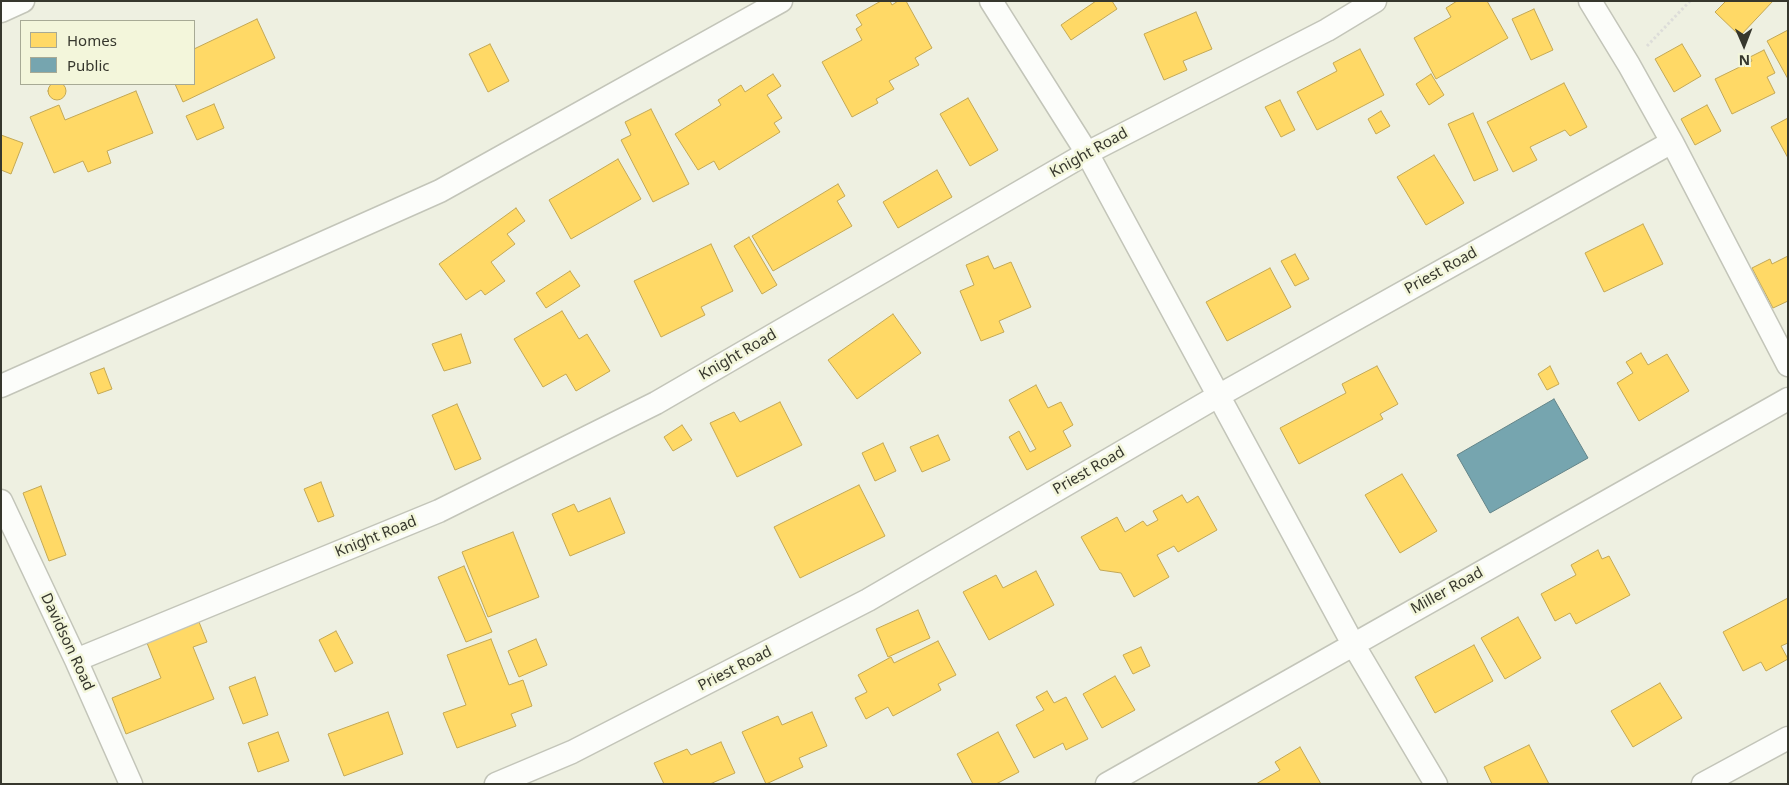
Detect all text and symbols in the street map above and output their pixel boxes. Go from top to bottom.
legend [20,20,195,85]
north arrow [1719,20,1769,70]
text: Homes [67,30,117,50]
text: N [1738,51,1750,70]
text: Public [67,55,110,75]
street label: Knight Road [1047,124,1131,182]
street label: Priest Road [1402,244,1480,298]
street label: Knight Road [696,326,780,384]
street label: Priest Road [1050,443,1128,499]
street label: Knight Road [333,512,419,562]
street label: Miller Road [1408,564,1486,618]
street label: Davidson Road [37,590,97,694]
street label: Priest Road [695,643,775,695]

